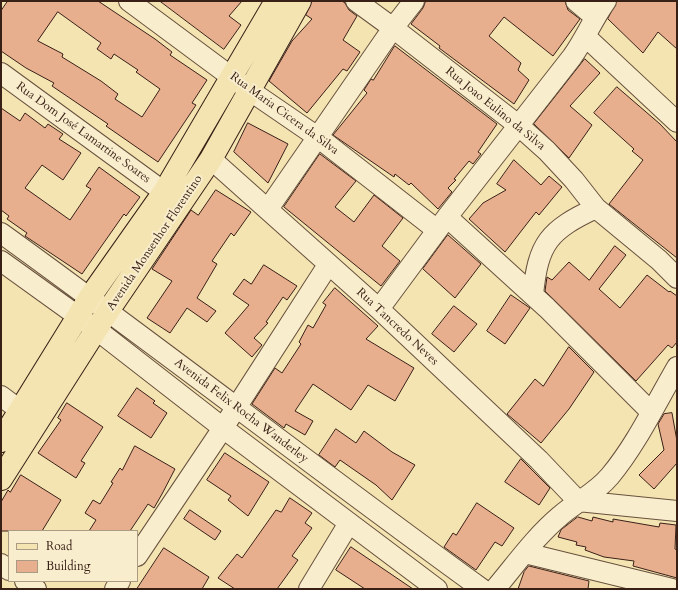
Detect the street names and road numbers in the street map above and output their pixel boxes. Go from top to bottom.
street label: Rua Joao Eulino da Silva [442,64,548,154]
street label: Rua Maria Cicera da Silva [227,70,341,158]
street label: Rua Dom José Lamartine Soares [13,79,153,187]
street label: Avenida Monsenhor Florentino [104,173,206,313]
street label: Rua Tancredo Neves [353,285,441,369]
street label: Avenida Felix Rocha Wanderley [171,356,311,466]

